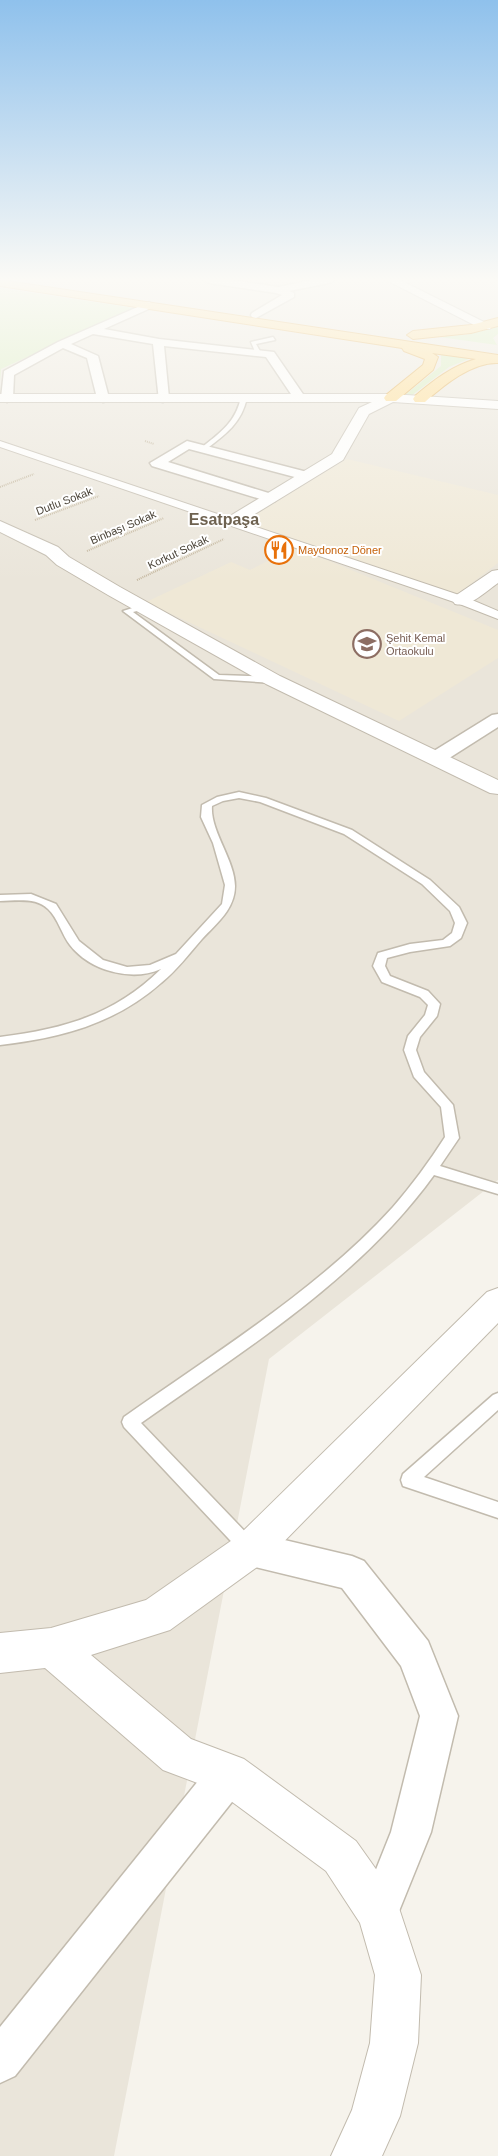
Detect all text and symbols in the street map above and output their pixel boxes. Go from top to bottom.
street label: Dutlu Sokak [34,485,94,517]
street label: Binbaşı Sokak [88,508,158,546]
district label: Esatpaşa [189,511,259,528]
street label: Korkut Sokak [146,533,211,571]
restaurant icon: Maydonoz Döner [264,535,294,565]
place label: Maydonoz Döner [298,544,382,556]
school or university icon: Şehit Kemal Ortaokulu [352,629,382,659]
place label: Şehit Kemal Ortaokulu [386,632,445,657]

